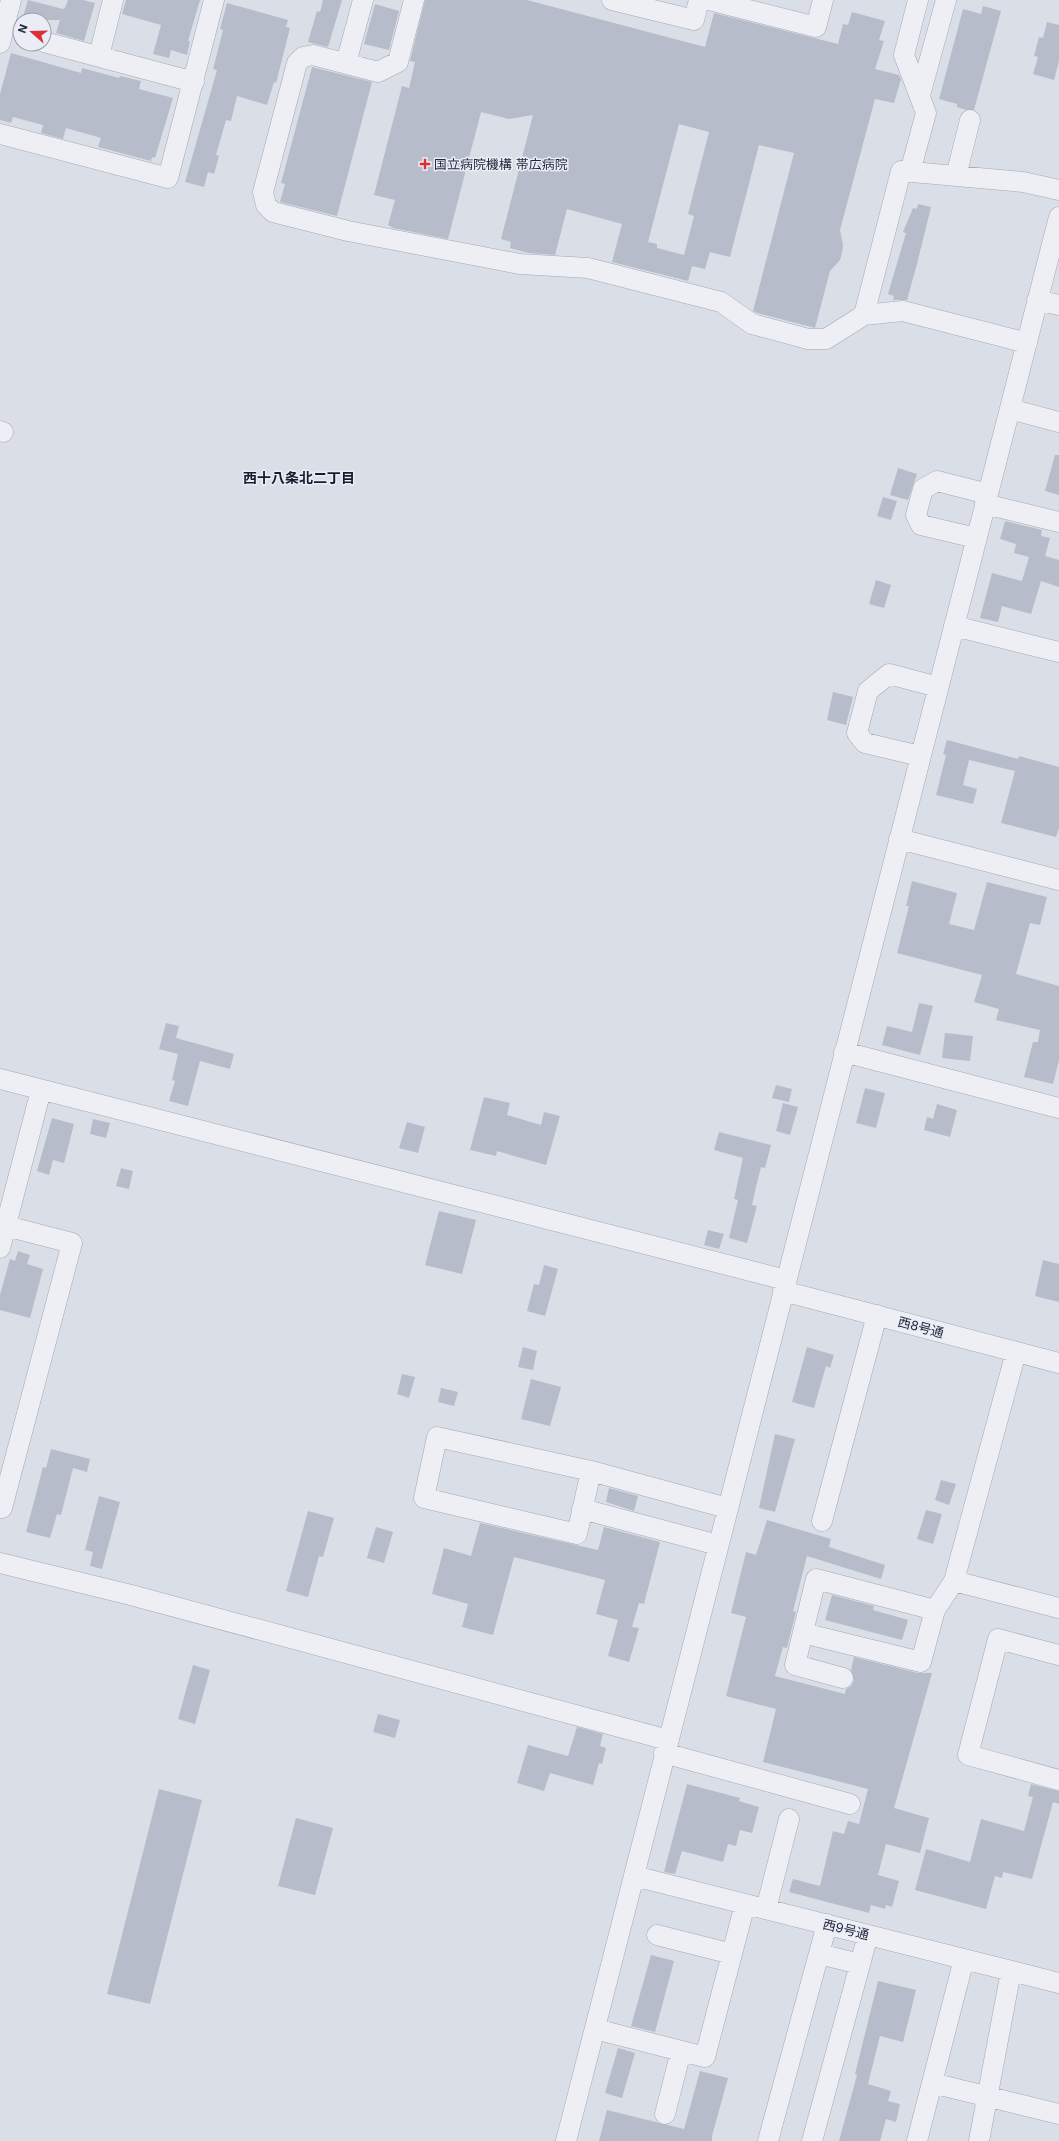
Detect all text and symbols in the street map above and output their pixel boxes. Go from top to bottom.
north arrow [12,12,52,52]
text: N [15,22,31,35]
place label: 国立病院機構 帯広病院 [434,156,568,172]
marker: 国立病院機構 帯広病院 [419,158,431,170]
district label: 西十八条北二丁目 [243,469,355,486]
street label: 西8号通 [896,1313,946,1341]
street label: 西9号通 [821,1916,871,1942]

